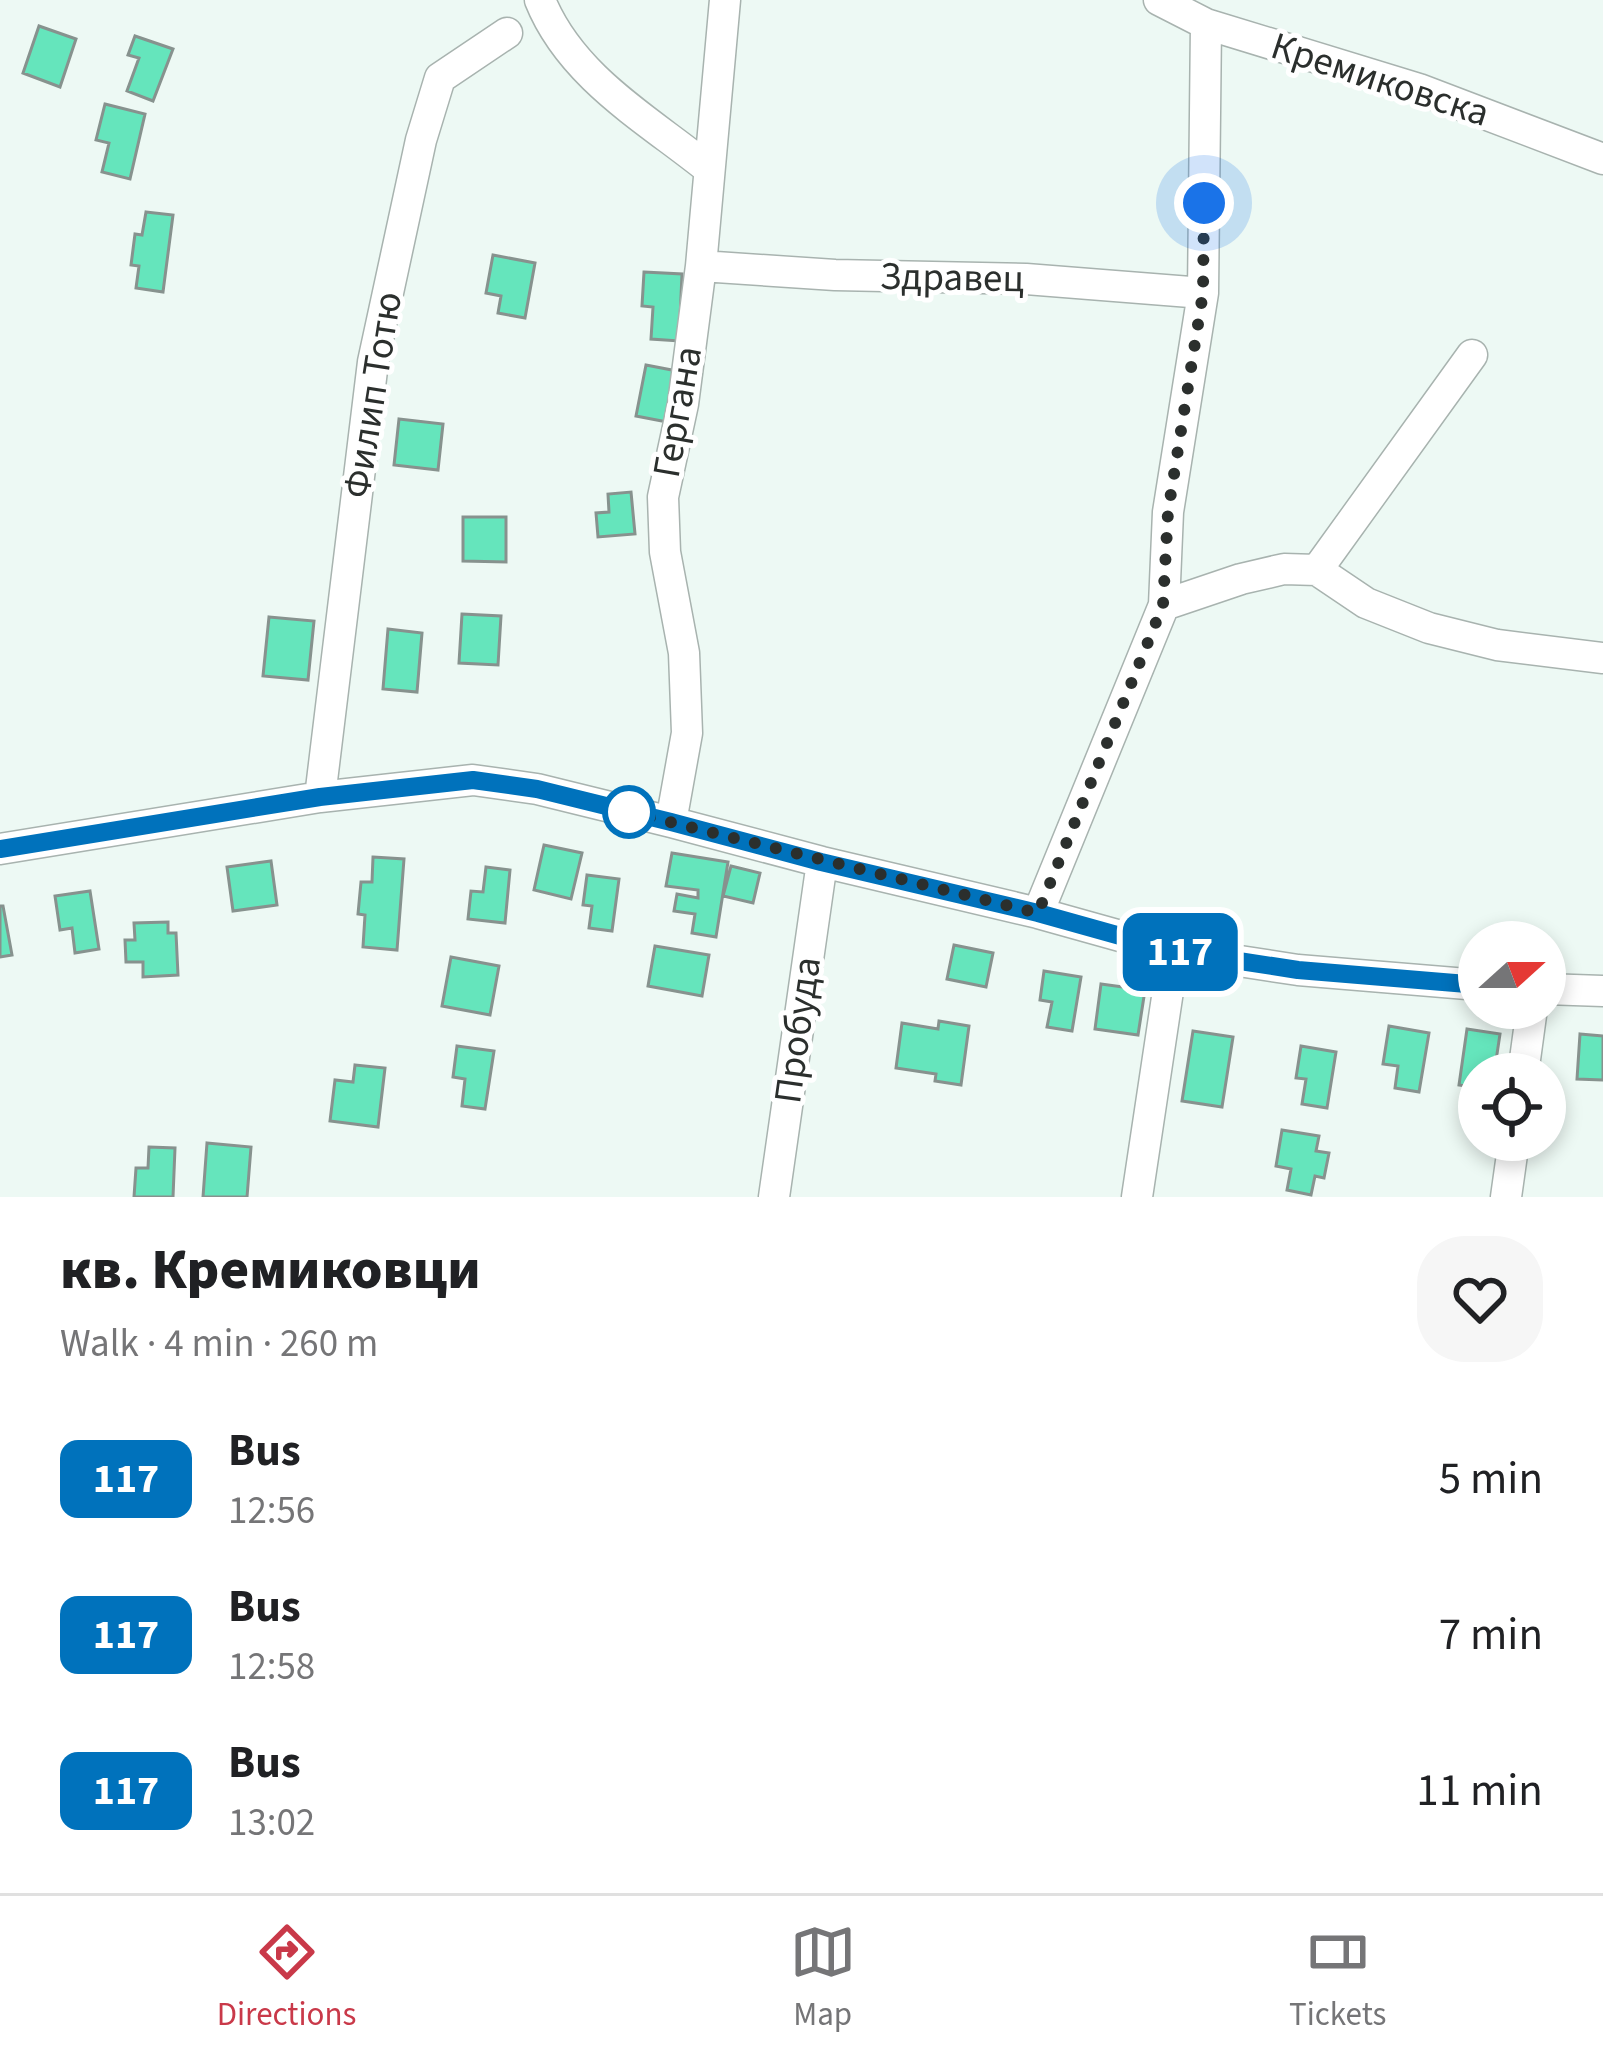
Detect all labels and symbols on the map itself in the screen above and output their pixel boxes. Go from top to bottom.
street label: Кремиковска [1264,18,1496,142]
your location [1174,173,1234,233]
street label: Здравец [879,249,1025,307]
street label: Филип Тотю [329,288,417,502]
street label: Гергана [639,342,717,482]
unlabelled marker [604,787,654,837]
line badge: 117 [1111,913,1249,991]
north arrow [1458,921,1566,1029]
street label: Пробуда [760,953,836,1107]

